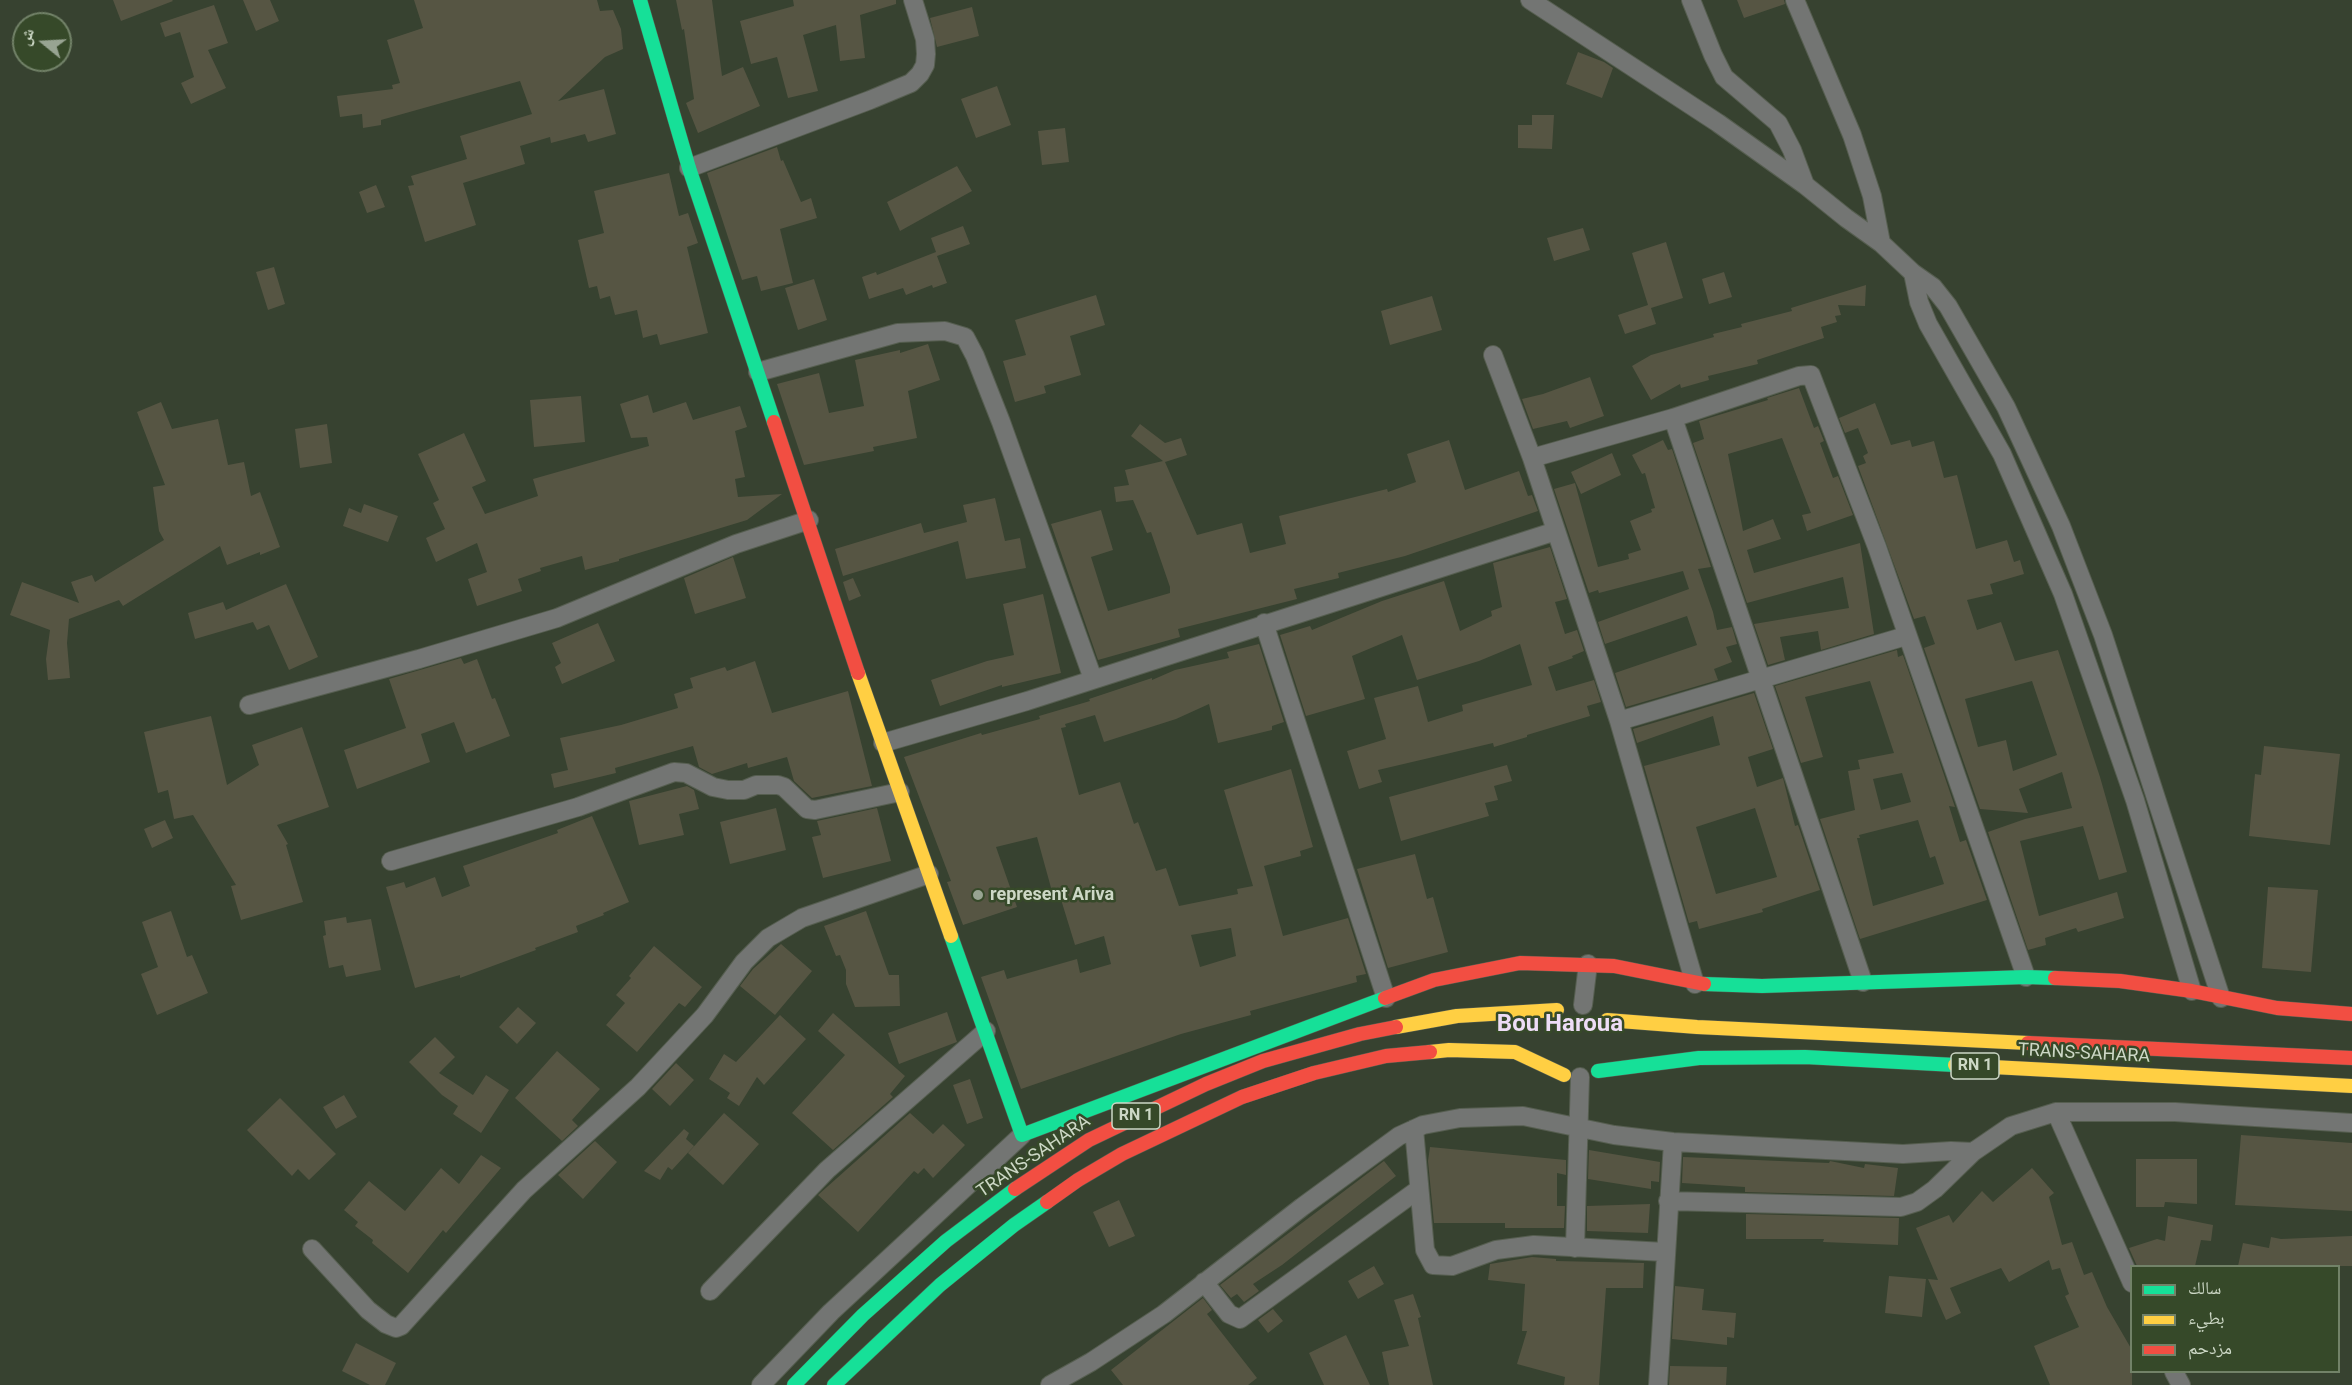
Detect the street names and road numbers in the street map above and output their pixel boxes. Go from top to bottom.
street label: TRANS-SAHARA [2017,1040,2151,1068]
road number: RN 1 [1951,1053,1999,1079]
road number: RN 1 [1112,1103,1160,1129]
street label: TRANS-SAHARA [973,1111,1095,1203]

